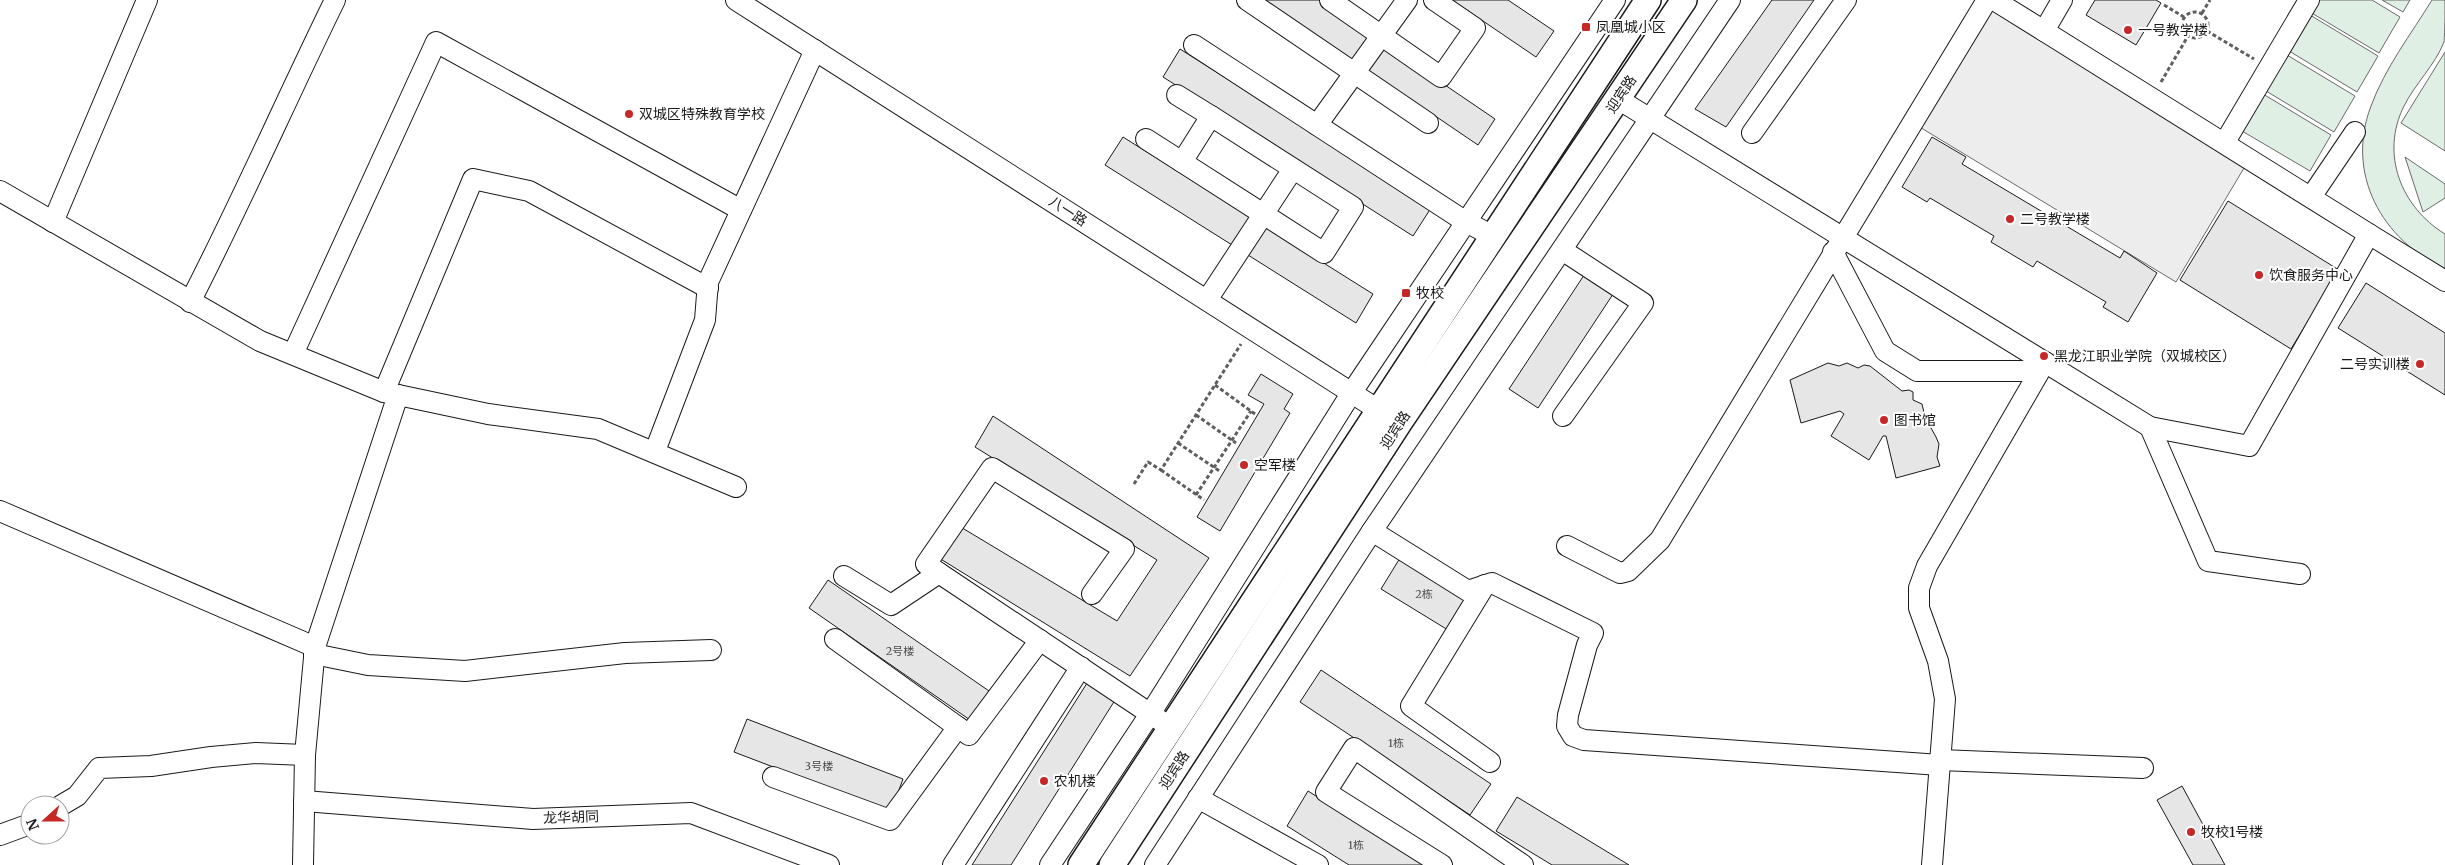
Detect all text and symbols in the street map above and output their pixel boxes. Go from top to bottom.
place label: 凤凰城小区 [1596,18,1666,36]
marker: 凤凰城小区 [1580,21,1592,33]
place label: 一号教学楼 [2138,21,2208,39]
marker: 一号教学楼 [2122,24,2134,36]
street label: 迎宾路 [1602,72,1640,116]
place label: 双城区特殊教育学校 [639,105,765,123]
marker: 双城区特殊教育学校 [623,108,635,120]
street label: 八一路 [1045,192,1091,230]
place label: 二号教学楼 [2020,210,2090,228]
marker: 二号教学楼 [2004,213,2016,225]
place label: 饮食服务中心 [2269,266,2353,284]
marker: 饮食服务中心 [2253,269,2265,281]
place label: 牧校 [1416,284,1444,302]
marker: 牧校 [1400,287,1412,299]
place label: 黑龙江职业学院（双城校区） [2054,347,2236,365]
marker: 黑龙江职业学院（双城校区） [2038,350,2050,362]
place label: 二号实训楼 [2340,355,2410,373]
marker: 二号实训楼 [2414,358,2426,370]
street label: 迎宾路 [1376,407,1414,453]
place label: 图书馆 [1894,411,1936,429]
marker: 图书馆 [1878,414,1890,426]
place label: 空军楼 [1254,456,1296,474]
marker: 空军楼 [1238,459,1250,471]
house number: 2栋 [1415,587,1433,601]
house number: 2号楼 [886,644,914,658]
house number: 1栋 [1388,736,1404,750]
street label: 迎宾路 [1155,747,1193,793]
house number: 3号楼 [805,759,833,773]
place label: 农机楼 [1054,772,1096,790]
marker: 农机楼 [1038,775,1050,787]
north arrow [20,795,70,845]
street label: 龙华胡同 [543,807,599,827]
text: N [22,816,43,833]
place label: 牧校1号楼 [2201,823,2263,841]
marker: 牧校1号楼 [2185,826,2197,838]
house number: 1栋 [1348,838,1364,852]

